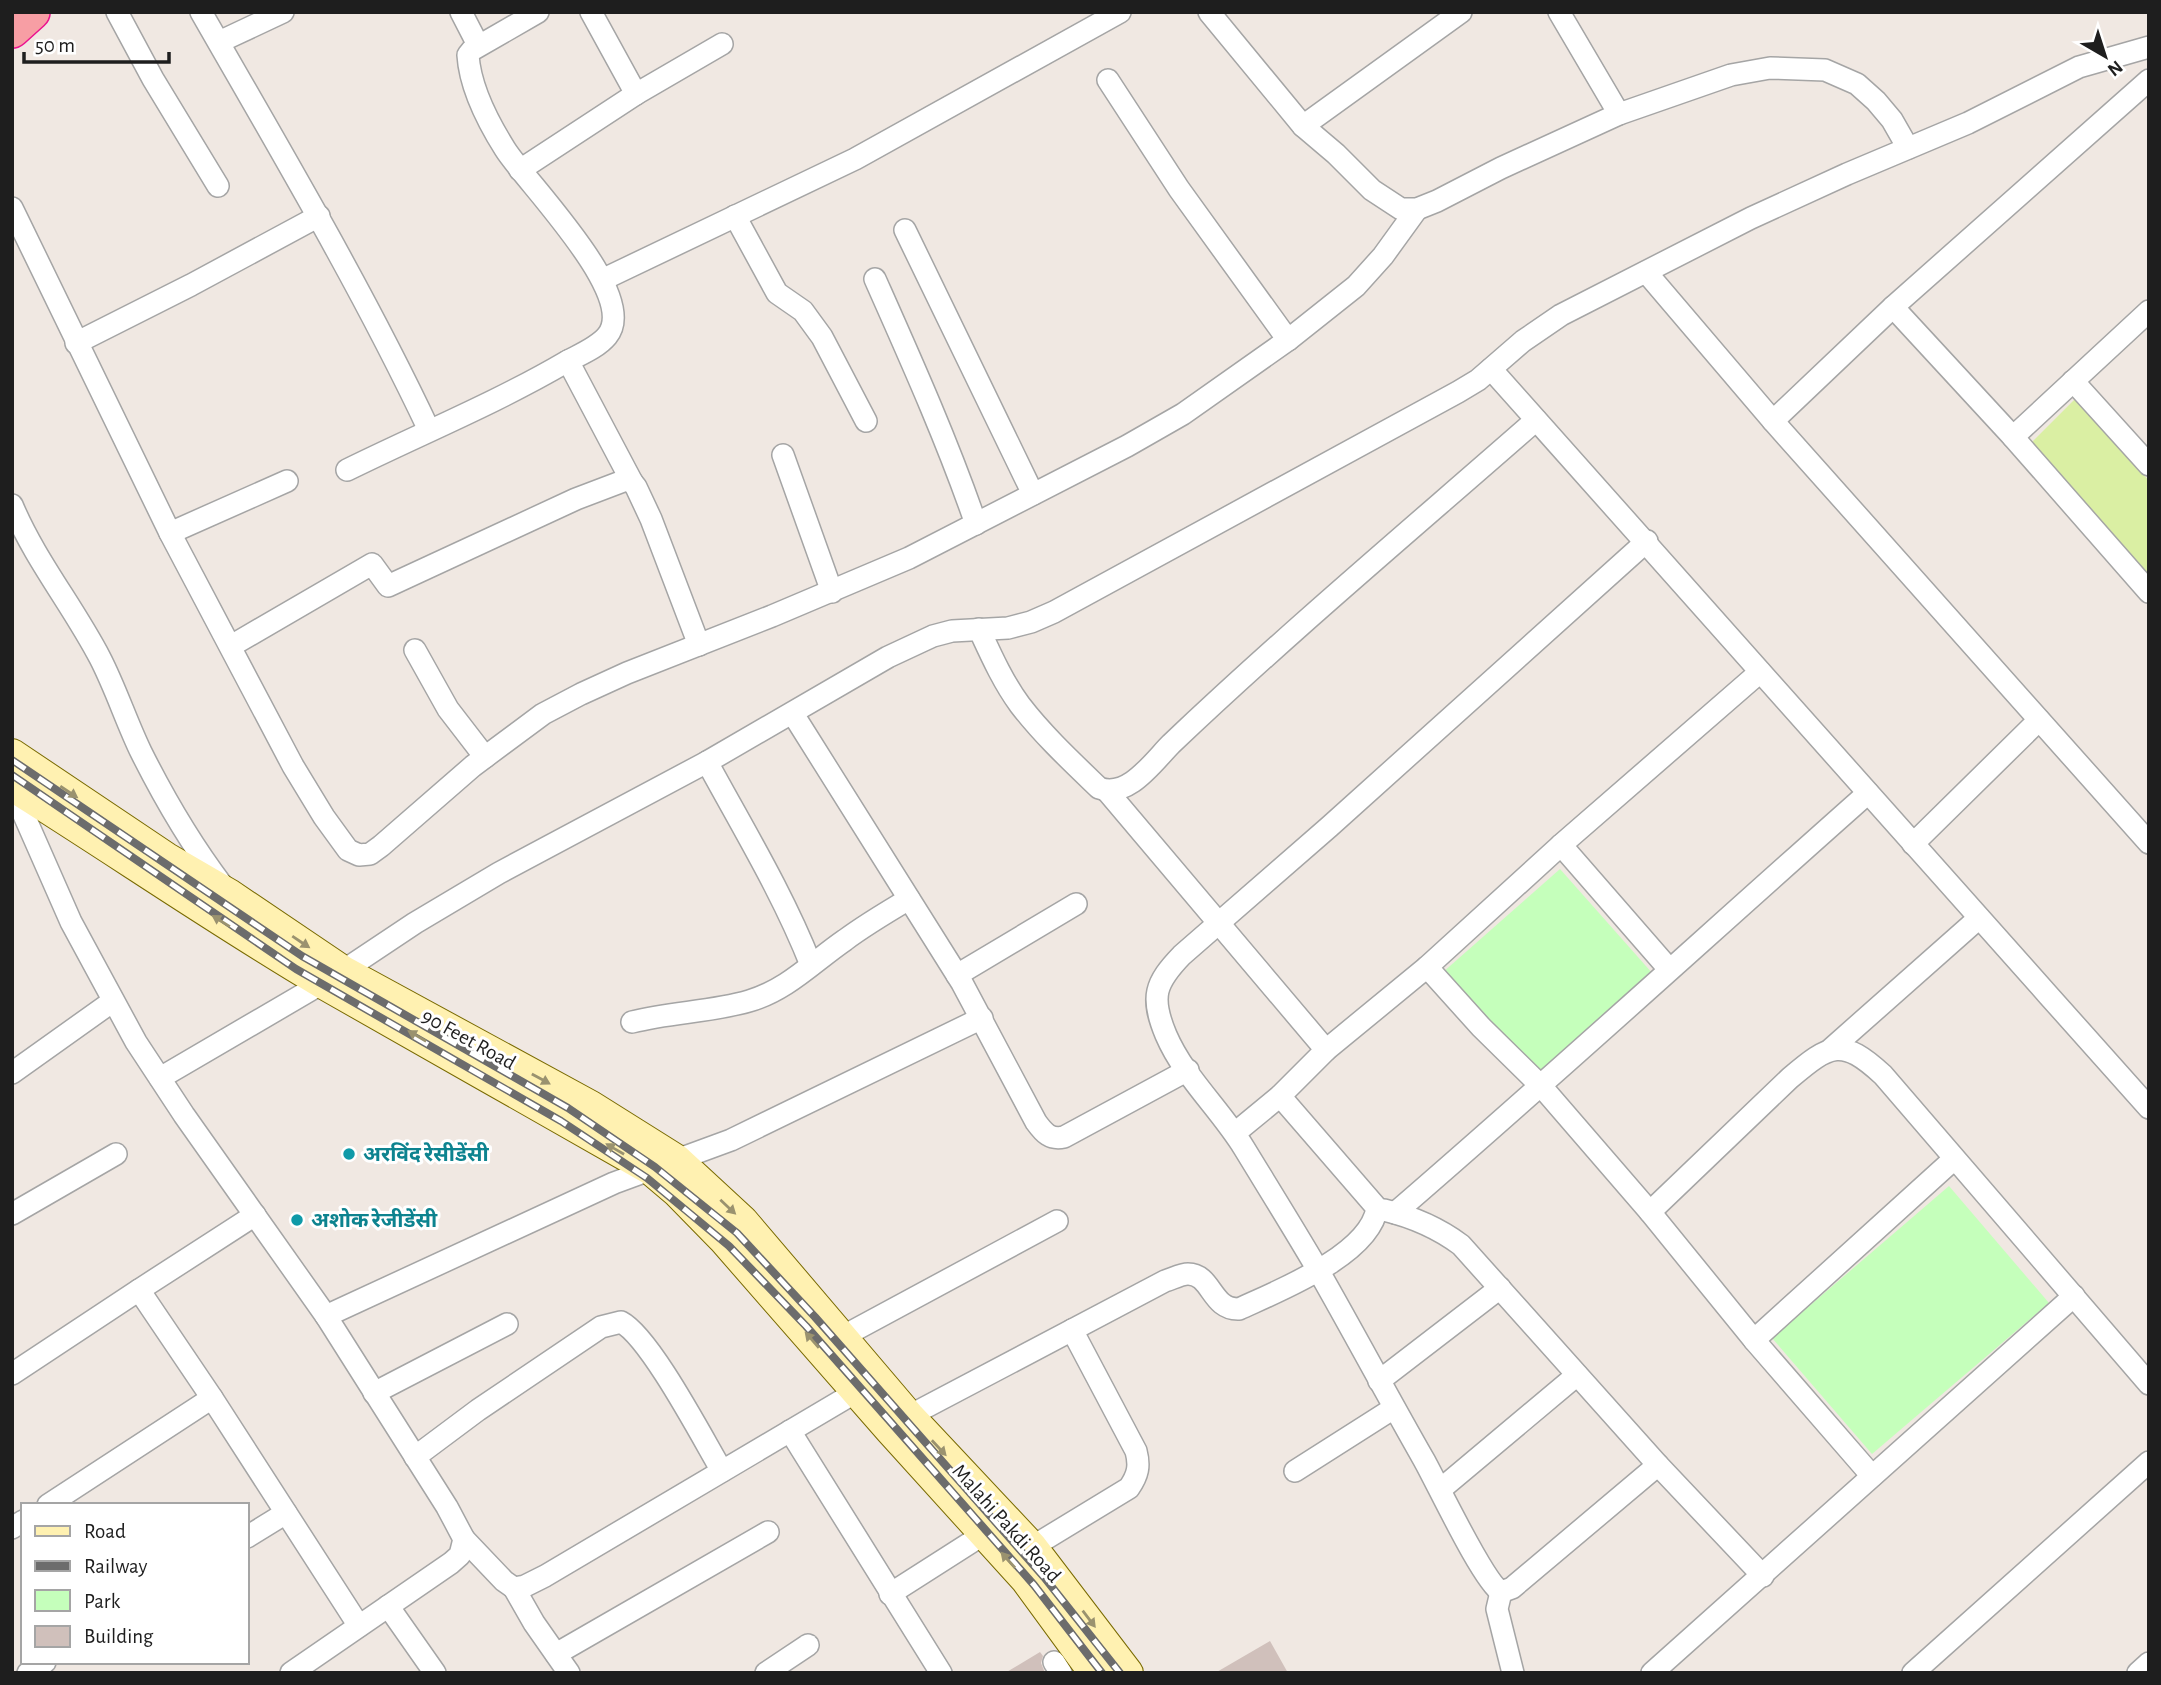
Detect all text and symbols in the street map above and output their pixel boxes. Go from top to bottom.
scale bar [24,21,170,65]
north arrow [2070,21,2140,91]
text: 50 m [35,35,75,56]
text: N [2104,57,2126,80]
one-way arrow [59,786,79,799]
one-way arrow [211,914,231,927]
one-way arrow [291,936,311,949]
street label: 90 Feet Road [418,1005,519,1074]
one-way arrow [407,1030,427,1042]
one-way arrow [532,1073,551,1085]
place label: अरविंद रेसीडेंसी [363,1142,489,1165]
one-way arrow [605,1143,625,1155]
marker: अरविंद रेसीडेंसी [341,1146,357,1162]
one-way arrow [719,1198,736,1214]
place label: अशोक रेजीडेंसी [311,1208,438,1231]
marker: अशोक रेजीडेंसी [289,1212,305,1228]
one-way arrow [805,1331,820,1348]
one-way arrow [931,1439,947,1456]
street label: Malahi Pakdi Road [948,1460,1065,1587]
legend [21,1503,248,1664]
text: Road [84,1521,126,1542]
one-way arrow [1000,1551,1016,1569]
text: Railway [84,1556,147,1577]
text: Park [84,1591,121,1612]
one-way arrow [1082,1610,1096,1629]
text: Building [84,1626,154,1647]

